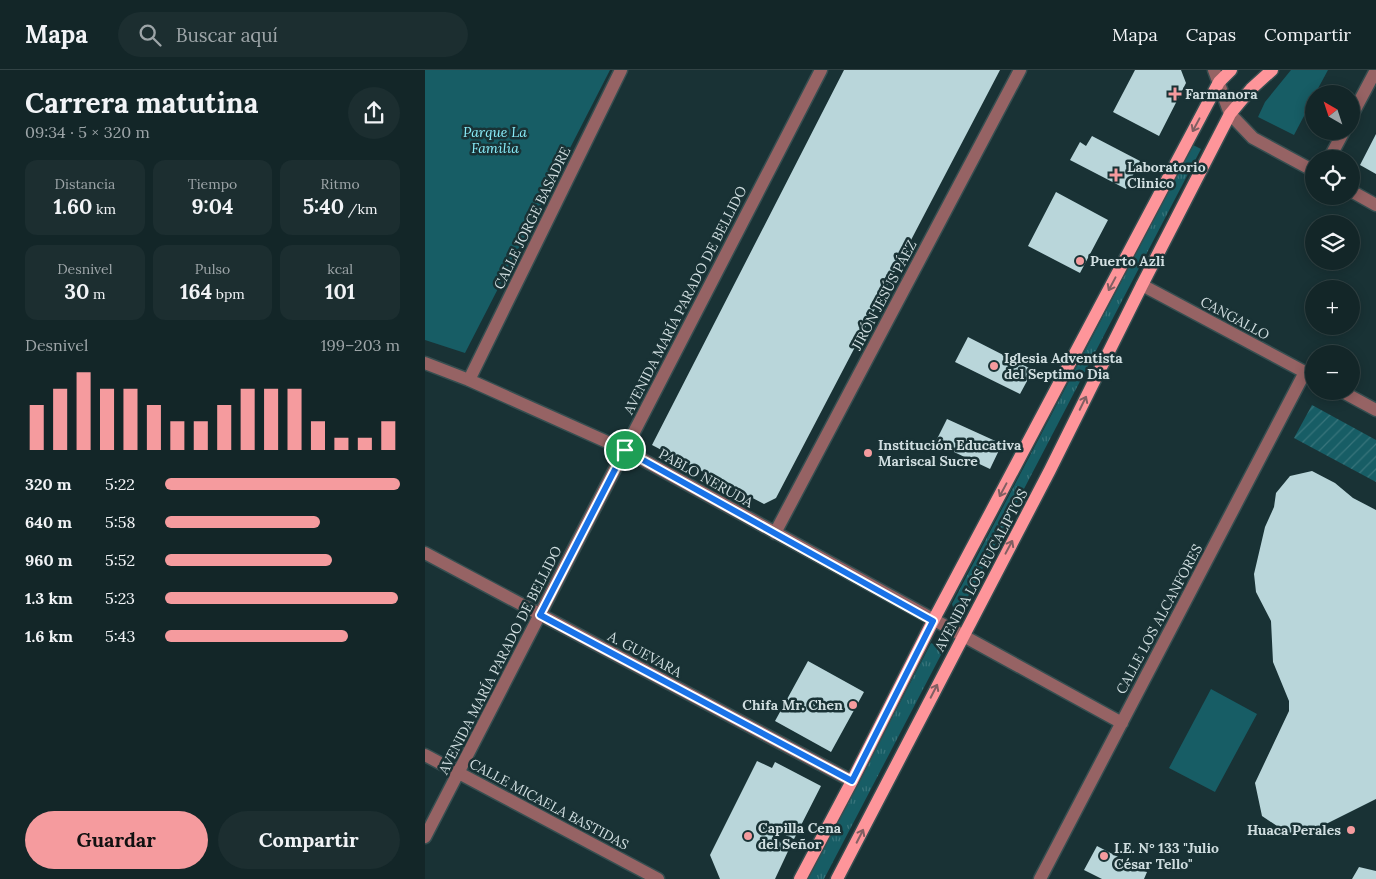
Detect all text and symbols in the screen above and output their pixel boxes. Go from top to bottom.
search box [118,12,468,57]
text: Mapa [25,19,88,50]
icon: search [136,21,164,49]
text: Buscar aquí [176,23,278,47]
text: Mapa [1112,23,1158,46]
text: Capas [1186,23,1236,46]
text: Compartir [1264,23,1351,46]
text: Carrera matutina [25,85,258,121]
place label: Farmanora [1185,85,1258,103]
north arrow [1305,85,1360,140]
map controls [1305,85,1360,400]
button: share [348,87,400,139]
marker: Farmanora [1169,88,1181,100]
one-way arrow [1191,118,1201,133]
text: 09:34 · 5 × 320 m [25,122,150,142]
park label: Parque La Familia [463,123,527,157]
street label: CALLE JORGE BASADRE [490,143,575,292]
button: locate [1305,150,1360,205]
place label: Laboratorio Clinico [1127,158,1206,192]
marker: Laboratorio Clinico [1109,168,1123,182]
text: Distancia [55,175,115,193]
text: Tiempo [188,175,237,193]
text: Ritmo [321,175,360,193]
street label: AVENIDA MARÍA PARADO DE BELLIDO [619,183,751,418]
text: 1.60 [54,193,92,220]
text: 9:04 [191,193,234,220]
text: 5:40 [303,193,344,220]
text: km [92,200,116,218]
text: /km [344,200,378,218]
button: layers [1305,215,1360,270]
street label: JIRÓN JESÚS PÁEZ [847,237,921,354]
place label: Puerto Azli [1090,252,1165,270]
marker: Puerto Azli [1074,255,1086,267]
text: Desnivel [57,260,112,278]
text: Pulso [195,260,230,278]
text: kcal [327,260,353,278]
one-way arrow [1107,277,1117,292]
text: 30 [64,278,89,305]
text: 164 [180,278,212,305]
text: 101 [325,278,355,305]
button: + [1305,280,1360,335]
text: m [89,285,105,303]
text: bpm [212,285,245,303]
street label: CANGALLO [1197,292,1273,344]
text: Desnivel [25,335,88,355]
text: 199–203 m [321,335,400,355]
button: − [1305,345,1360,400]
place label: Iglesia Adventista del Septimo Dia [1004,349,1123,383]
marker: Iglesia Adventista del Septimo Dia [988,360,1000,372]
one-way arrow [1078,395,1088,410]
pin [604,429,646,471]
icon: arrive [611,436,639,464]
place label: Institución Educativa Mariscal Sucre [878,436,1022,470]
street label: PABLO NERUDA [655,445,757,512]
marker: Institución Educativa Mariscal Sucre [862,447,874,459]
text: 320 m [25,474,72,494]
text: 5:22 [105,474,135,494]
one-way arrow [998,482,1008,497]
street label: AVENIDA LOS EUCALIPTOS [930,486,1032,655]
text: 640 m [25,512,72,532]
text: 5:58 [105,512,135,532]
one-way arrow [1004,540,1014,555]
street label: CALLE LOS ALCANFORES [1112,541,1206,697]
street label: AVENIDA MARÍA PARADO DE BELLIDO [434,543,566,778]
text: 960 m [25,550,73,570]
text: 5:52 [105,550,135,570]
text: 1.3 km [25,588,73,608]
text: 5:23 [105,588,135,608]
text: 1.6 km [25,626,73,646]
text: 5:43 [105,626,135,646]
street label: A. GUEVARA [604,626,685,681]
one-way arrow [929,684,939,699]
place label: Chifa Mr. Chen [742,696,843,714]
marker: Chifa Mr. Chen [847,699,859,711]
street label: CALLE MICAELA BASTIDAS [466,754,632,854]
button: Guardar [25,811,208,869]
button: Compartir [218,811,400,869]
place label: Capilla Cena del Señor [758,819,842,853]
place label: Huaca Perales [1247,821,1341,839]
marker: Huaca Perales [1345,824,1357,836]
one-way arrow [855,828,865,843]
marker: Capilla Cena del Señor [742,830,754,842]
place label: I.E. N° 133 "Julio César Tello" [1114,839,1219,873]
marker: I.E. N° 133 "Julio César Tello" [1098,850,1110,862]

